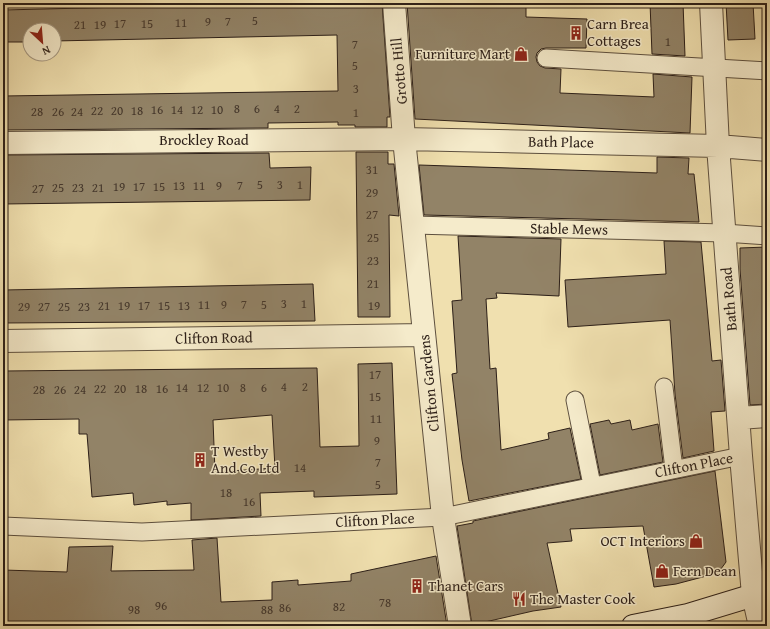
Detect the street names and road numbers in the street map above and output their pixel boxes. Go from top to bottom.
street label: Grotto Hill [385,37,412,105]
street label: Brockley Road [159,129,249,150]
street label: Bath Place [528,130,594,153]
street label: Stable Mews [530,217,608,240]
street label: Bath Road [715,266,742,332]
street label: Clifton Road [175,326,253,349]
street label: Clifton Gardens [413,333,444,433]
street label: Clifton Place [653,447,735,482]
street label: Clifton Place [335,507,415,532]

